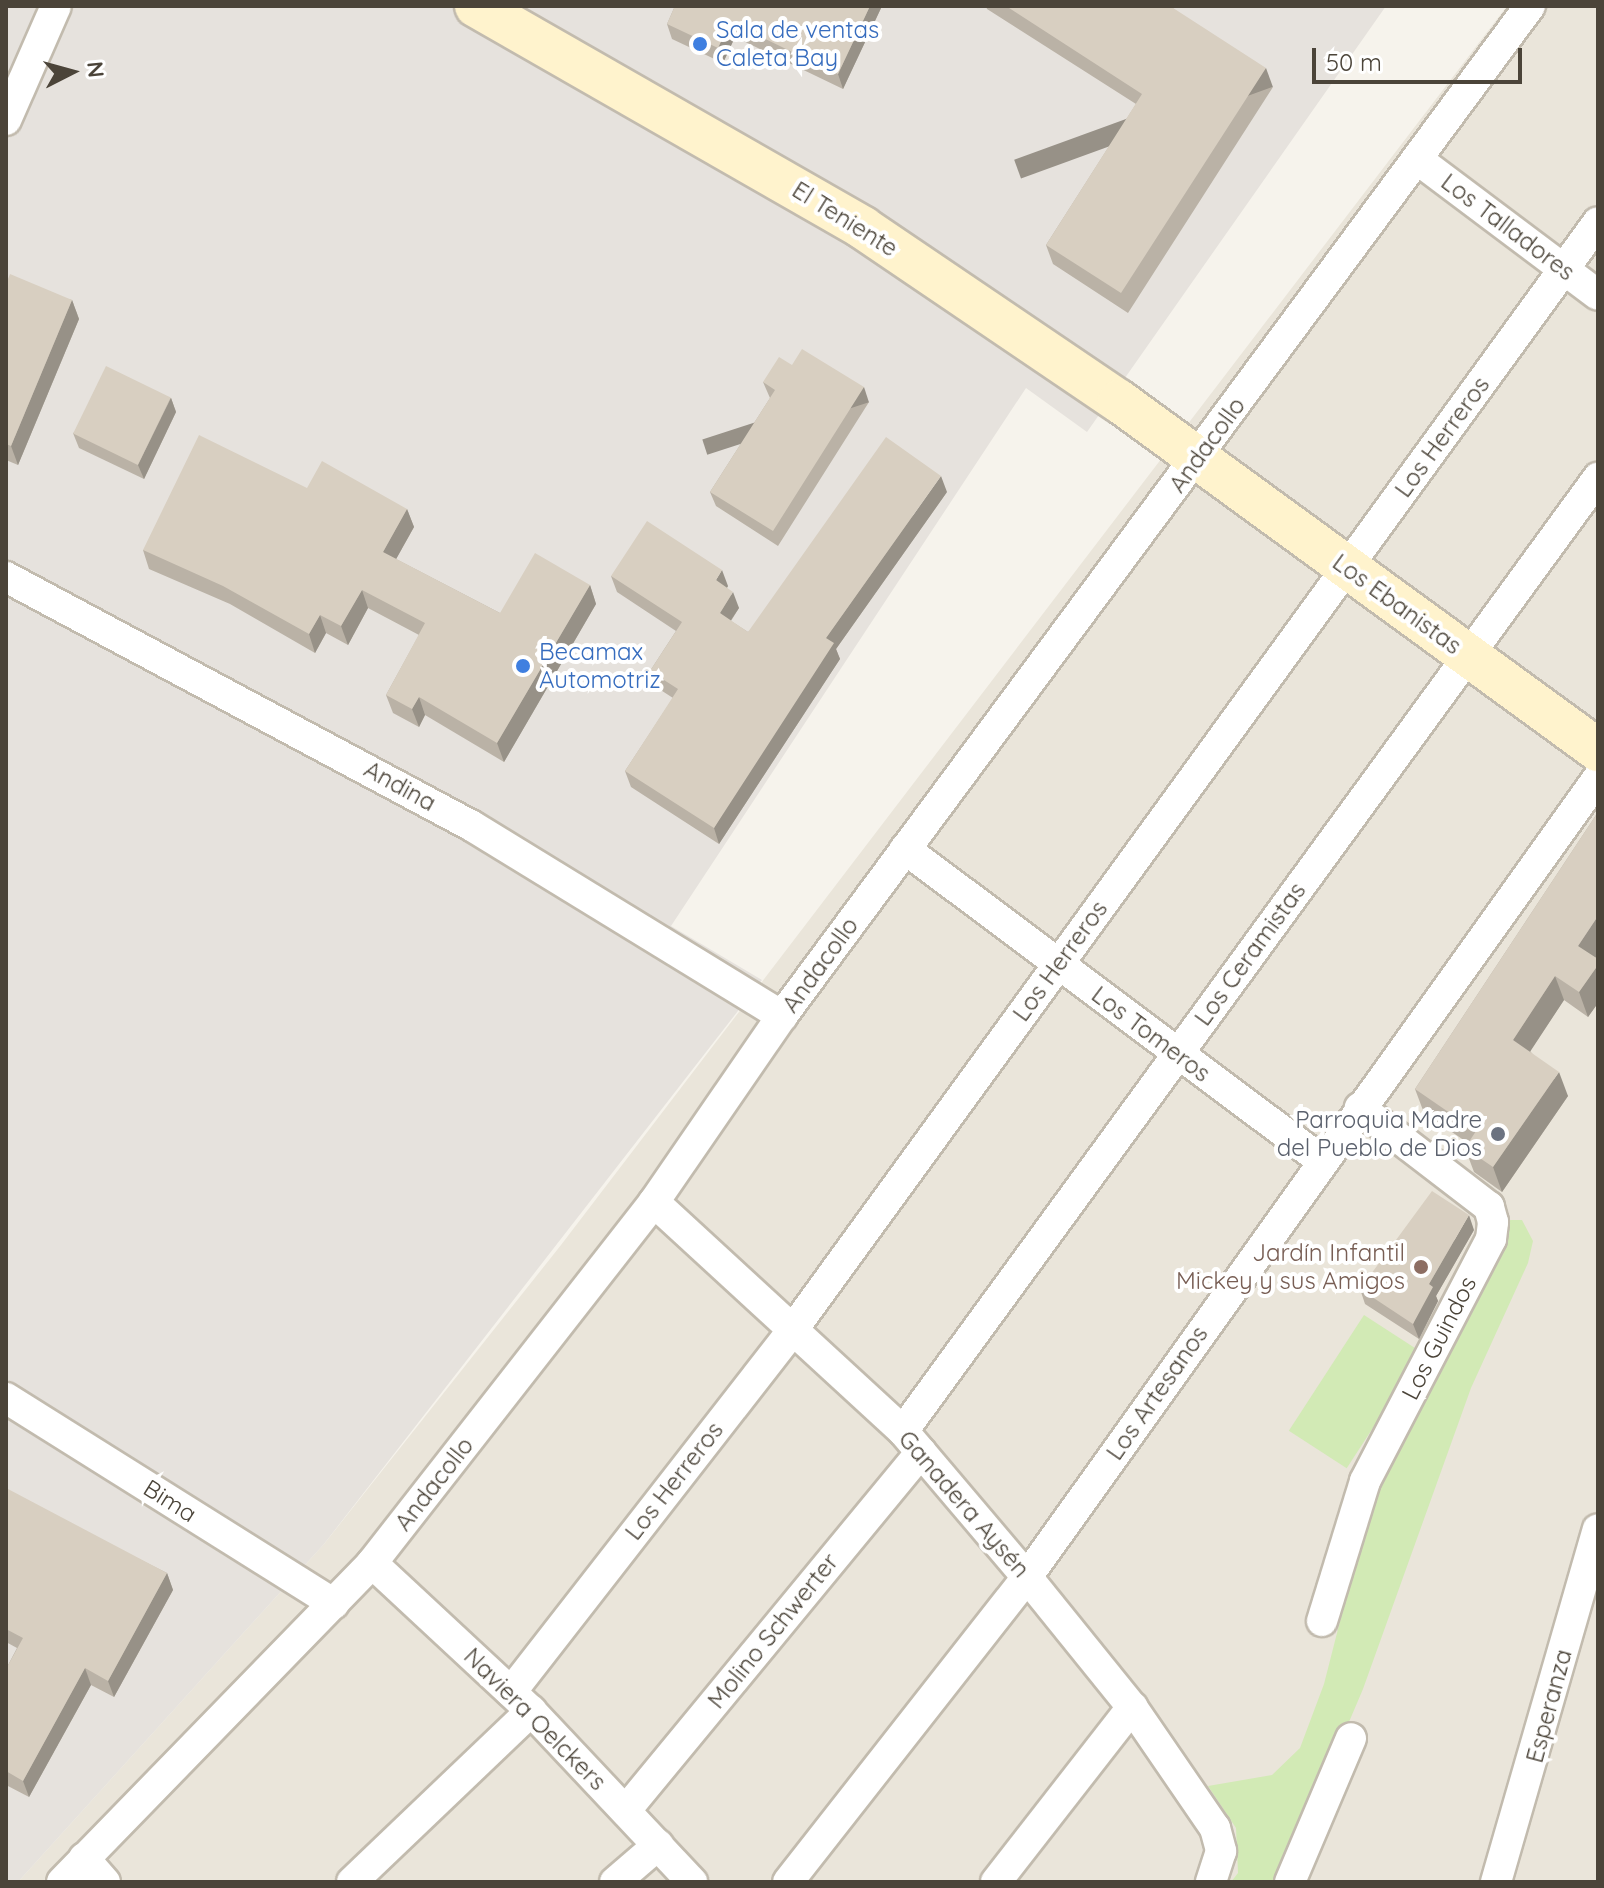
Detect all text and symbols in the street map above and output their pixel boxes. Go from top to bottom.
place label: Sala de ventas Caleta Bay [716,16,879,72]
north arrow [32,32,112,112]
scale bar [1316,32,1526,82]
marker: Sala de ventas Caleta Bay [691,35,709,53]
text: 50 m [1326,47,1382,77]
text: N [81,60,111,79]
street label: Los Talladores [1435,167,1581,287]
street label: El Teniente [787,175,903,263]
street label: Los Herreros [1389,371,1495,503]
street label: Andacollo [1163,392,1251,498]
street label: Los Ebanistas [1327,548,1467,660]
place label: Becamax Automotriz [539,638,661,694]
marker: Becamax Automotriz [514,657,532,675]
street label: Andina [359,755,441,817]
street label: Los Ceramistas [1188,877,1312,1031]
street label: Los Herreros [1007,895,1113,1027]
street label: Andacollo [776,912,864,1018]
street label: Los Tomeros [1086,980,1216,1088]
place label: Parroquia Madre del Pueblo de Dios [1277,1106,1482,1162]
marker: Parroquia Madre del Pueblo de Dios [1489,1125,1507,1143]
place label: Jardín Infantil Mickey y sus Amigos [1176,1239,1405,1295]
marker: Jardín Infantil Mickey y sus Amigos [1412,1258,1430,1276]
street label: Los Guindos [1396,1271,1482,1405]
street label: Los Artesanos [1100,1320,1214,1466]
street label: Los Herreros [619,1416,729,1546]
street label: Ganadera Aysén [892,1425,1036,1583]
street label: Andacollo [389,1432,479,1536]
street label: Bima [138,1474,202,1528]
street label: Molino Schwerter [702,1548,844,1714]
street label: Naviera Oelckers [458,1642,612,1796]
street label: Esperanza [1520,1646,1578,1766]

